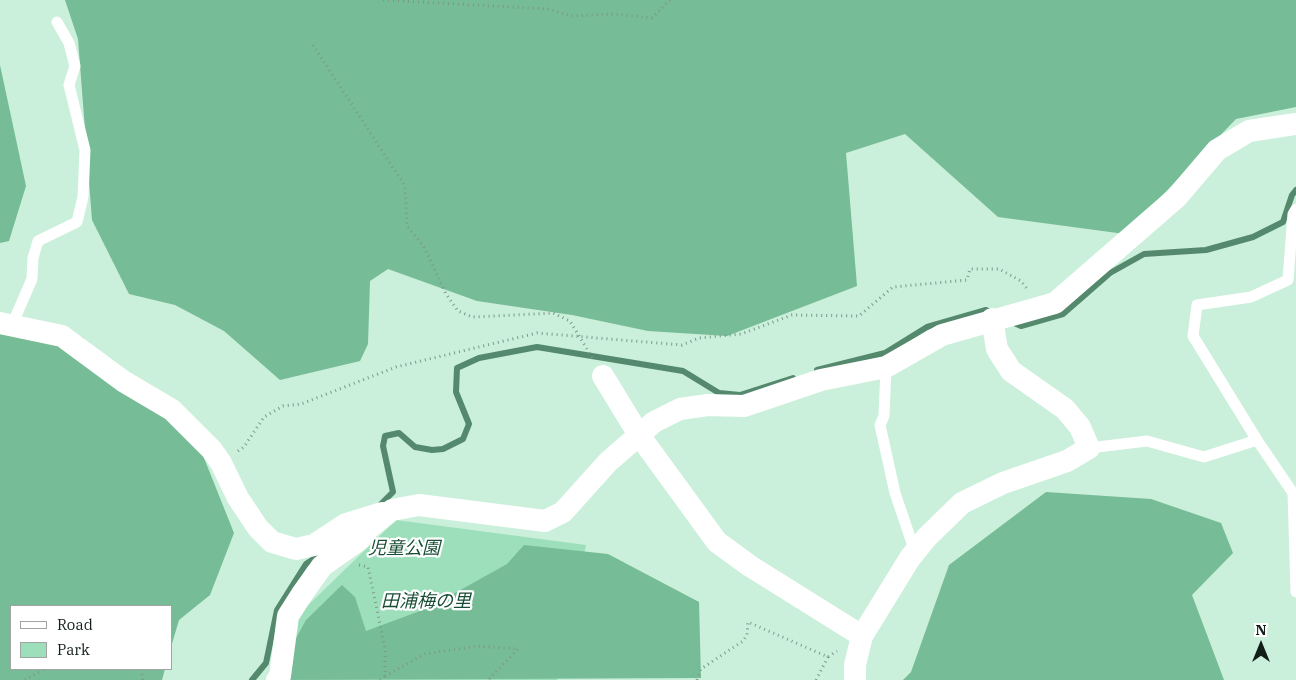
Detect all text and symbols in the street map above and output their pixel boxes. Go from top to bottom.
park label: 児童公園 [368,538,440,560]
park label: 田浦梅の里 [381,591,471,613]
legend [10,605,172,670]
text: Road [57,615,93,634]
north arrow [1236,620,1286,670]
text: N [1255,621,1267,639]
text: Park [57,640,90,659]

